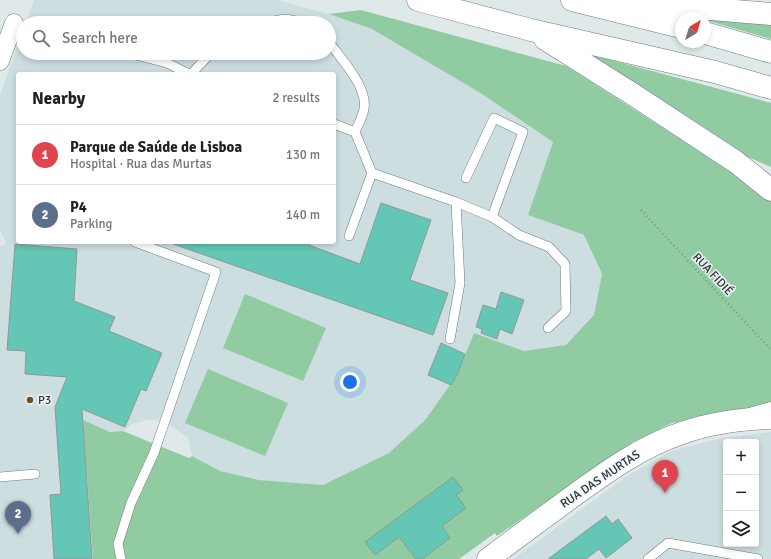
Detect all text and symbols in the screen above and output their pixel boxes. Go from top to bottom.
north arrow [675,12,711,48]
search box [16,16,336,60]
icon: search [30,27,52,49]
text: Search here [62,29,138,47]
text: Nearby [32,88,85,109]
text: 2 results [272,90,320,106]
text: Parque de Saúde de Lisboa [70,138,242,156]
text: 1 [41,147,49,163]
text: 130 m [286,147,320,163]
text: Hospital · Rua das Murtas [70,156,212,172]
text: P4 [70,198,87,216]
text: 2 [41,207,49,223]
text: 140 m [286,207,320,223]
text: Parking [70,216,112,232]
street label: RUA FIDIÉ [689,250,736,299]
your location [340,372,360,392]
place label: P3 [38,393,51,408]
marker: P3 [25,395,35,405]
map controls [723,439,759,547]
button: + [723,439,759,475]
street label: RUA DAS MURTAS [558,447,643,512]
pin: 1 [652,460,678,493]
button: − [723,475,759,511]
pin: 2 [5,501,31,534]
button: layers [723,511,759,547]

